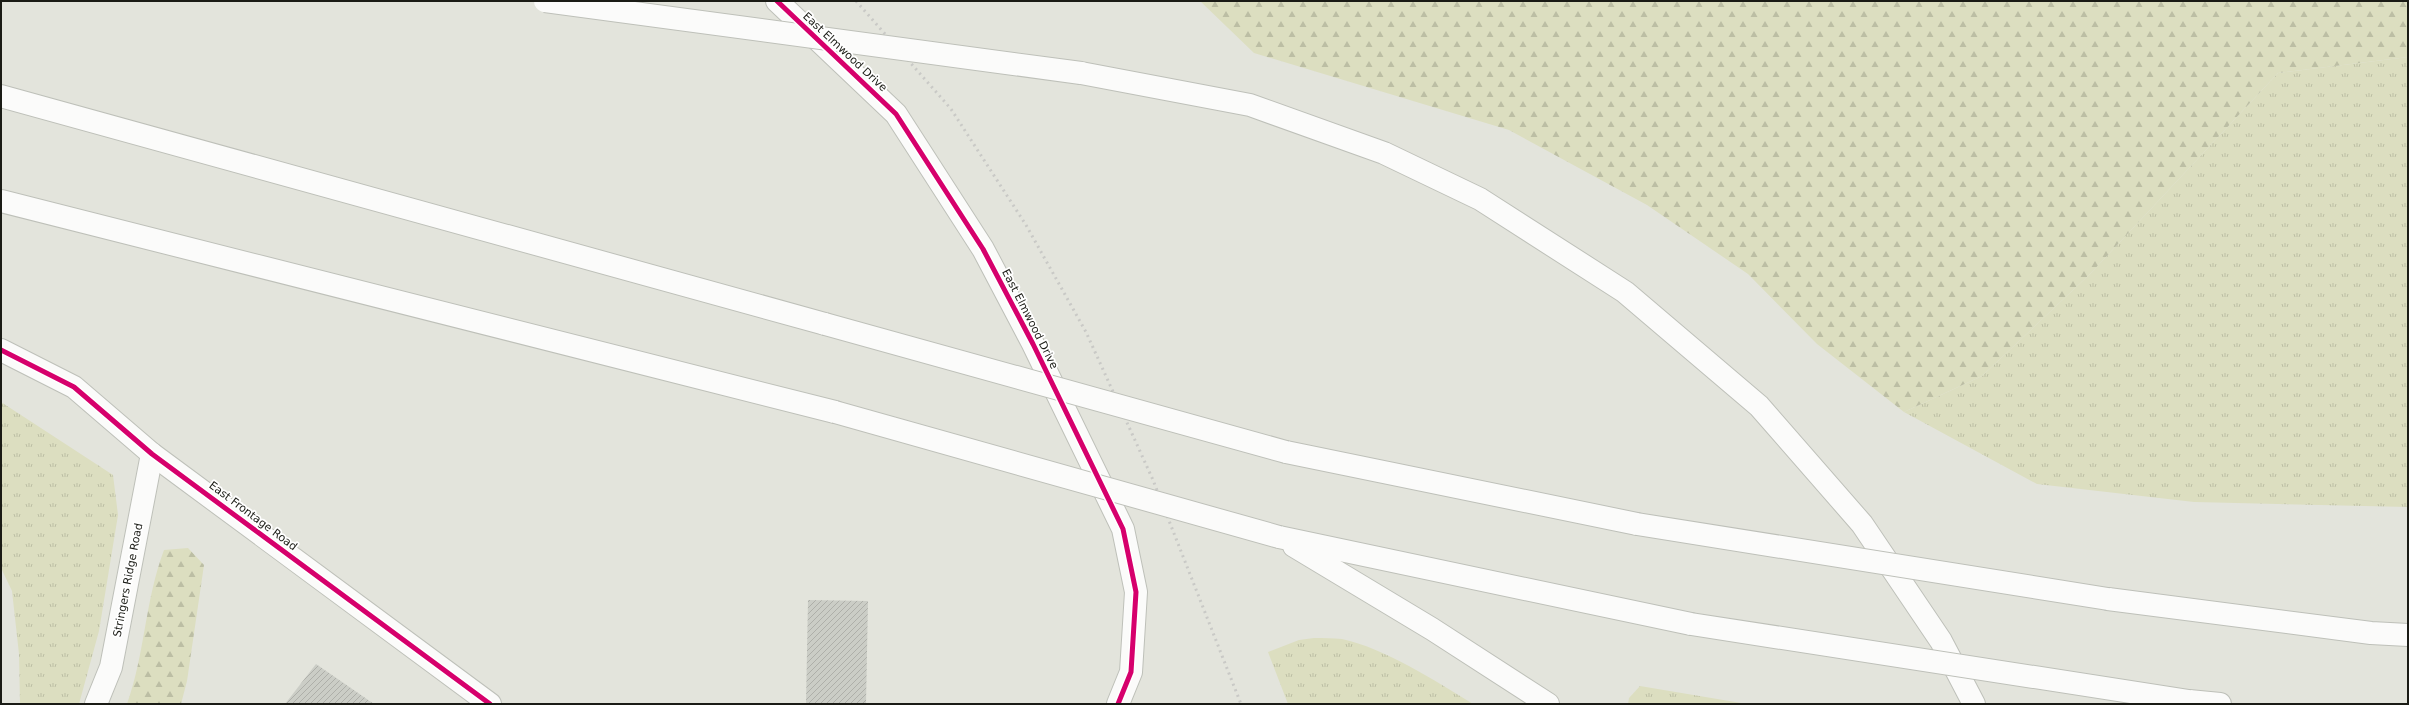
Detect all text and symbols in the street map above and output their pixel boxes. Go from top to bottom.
street label: East Elmwood Drive [800,10,890,94]
street label: East Elmwood Drive [999,267,1061,371]
street label: East Frontage Road [206,479,300,553]
street label: Stringers Ridge Road [111,522,145,638]

